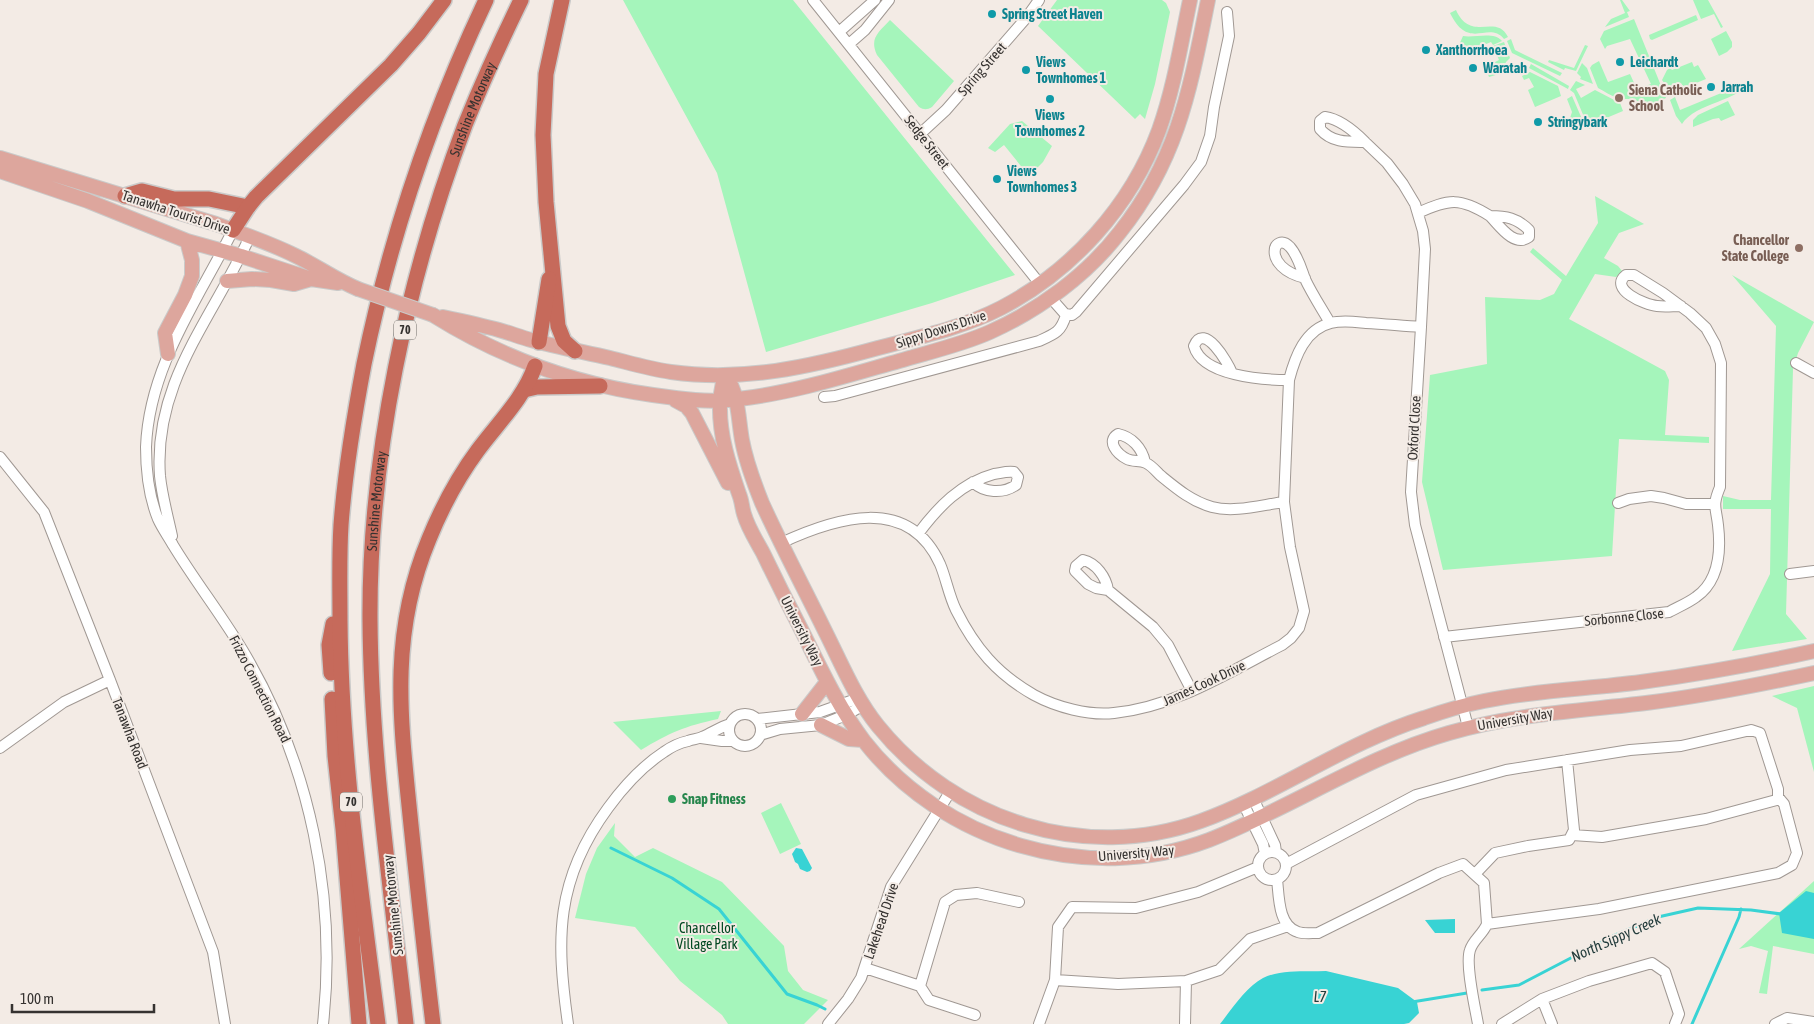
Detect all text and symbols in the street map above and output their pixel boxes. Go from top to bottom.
place label: Spring Street Haven [1002,6,1103,22]
marker: Spring Street Haven [986,8,998,20]
street label: Spring Street [955,39,1009,99]
place label: Xanthorrhoea [1435,42,1508,58]
marker: Xanthorrhoea [1420,44,1432,56]
place label: Views Townhomes 1 [1035,54,1107,86]
place label: Leichardt [1630,54,1678,70]
marker: Leichardt [1614,56,1626,68]
street label: Sunshine Motorway [446,59,499,158]
place label: Waratah [1482,60,1527,76]
marker: Waratah [1467,62,1479,74]
marker: Views Townhomes 1 [1020,64,1032,76]
place label: Jarrah [1720,79,1753,95]
marker: Jarrah [1705,81,1717,93]
place label: Siena Catholic School [1629,82,1703,114]
marker: Siena Catholic School [1613,92,1625,104]
marker: Views Townhomes 2 [1044,93,1056,105]
place label: Views Townhomes 2 [1015,107,1085,139]
street label: Sedge Street [901,112,953,172]
place label: Stringybark [1548,114,1608,130]
marker: Stringybark [1532,116,1544,128]
place label: Views Townhomes 3 [1006,163,1077,195]
marker: Views Townhomes 3 [991,173,1003,185]
street label: Tanawha Tourist Drive [120,187,232,237]
place label: Chancellor State College [1722,232,1790,264]
marker: Chancellor State College [1793,242,1805,254]
street label: Sippy Downs Drive [894,307,988,351]
road number: 70 [394,320,416,340]
street label: Oxford Close [1404,395,1424,461]
street label: Sunshine Motorway [364,450,389,552]
street label: University Way [778,593,827,669]
street label: Sorbonne Close [1584,605,1664,629]
street label: Frizzo Connection Road [226,633,294,745]
street label: James Cook Drive [1160,657,1248,709]
street label: Tanawha Road [109,695,151,771]
street label: University Way [1476,704,1554,734]
place label: Snap Fitness [682,791,746,807]
road number: 70 [340,792,362,812]
marker: Snap Fitness [666,793,678,805]
street label: University Way [1097,842,1175,864]
street label: Sunshine Motorway [380,854,406,956]
street label: Lakehead Drive [860,881,902,961]
water label: North Sippy Creek [1568,910,1664,965]
park label: Chancellor Village Park [676,920,738,952]
scale bar [12,982,155,1014]
water label: L7 [1314,988,1326,1005]
text: 100 m [20,990,54,1007]

